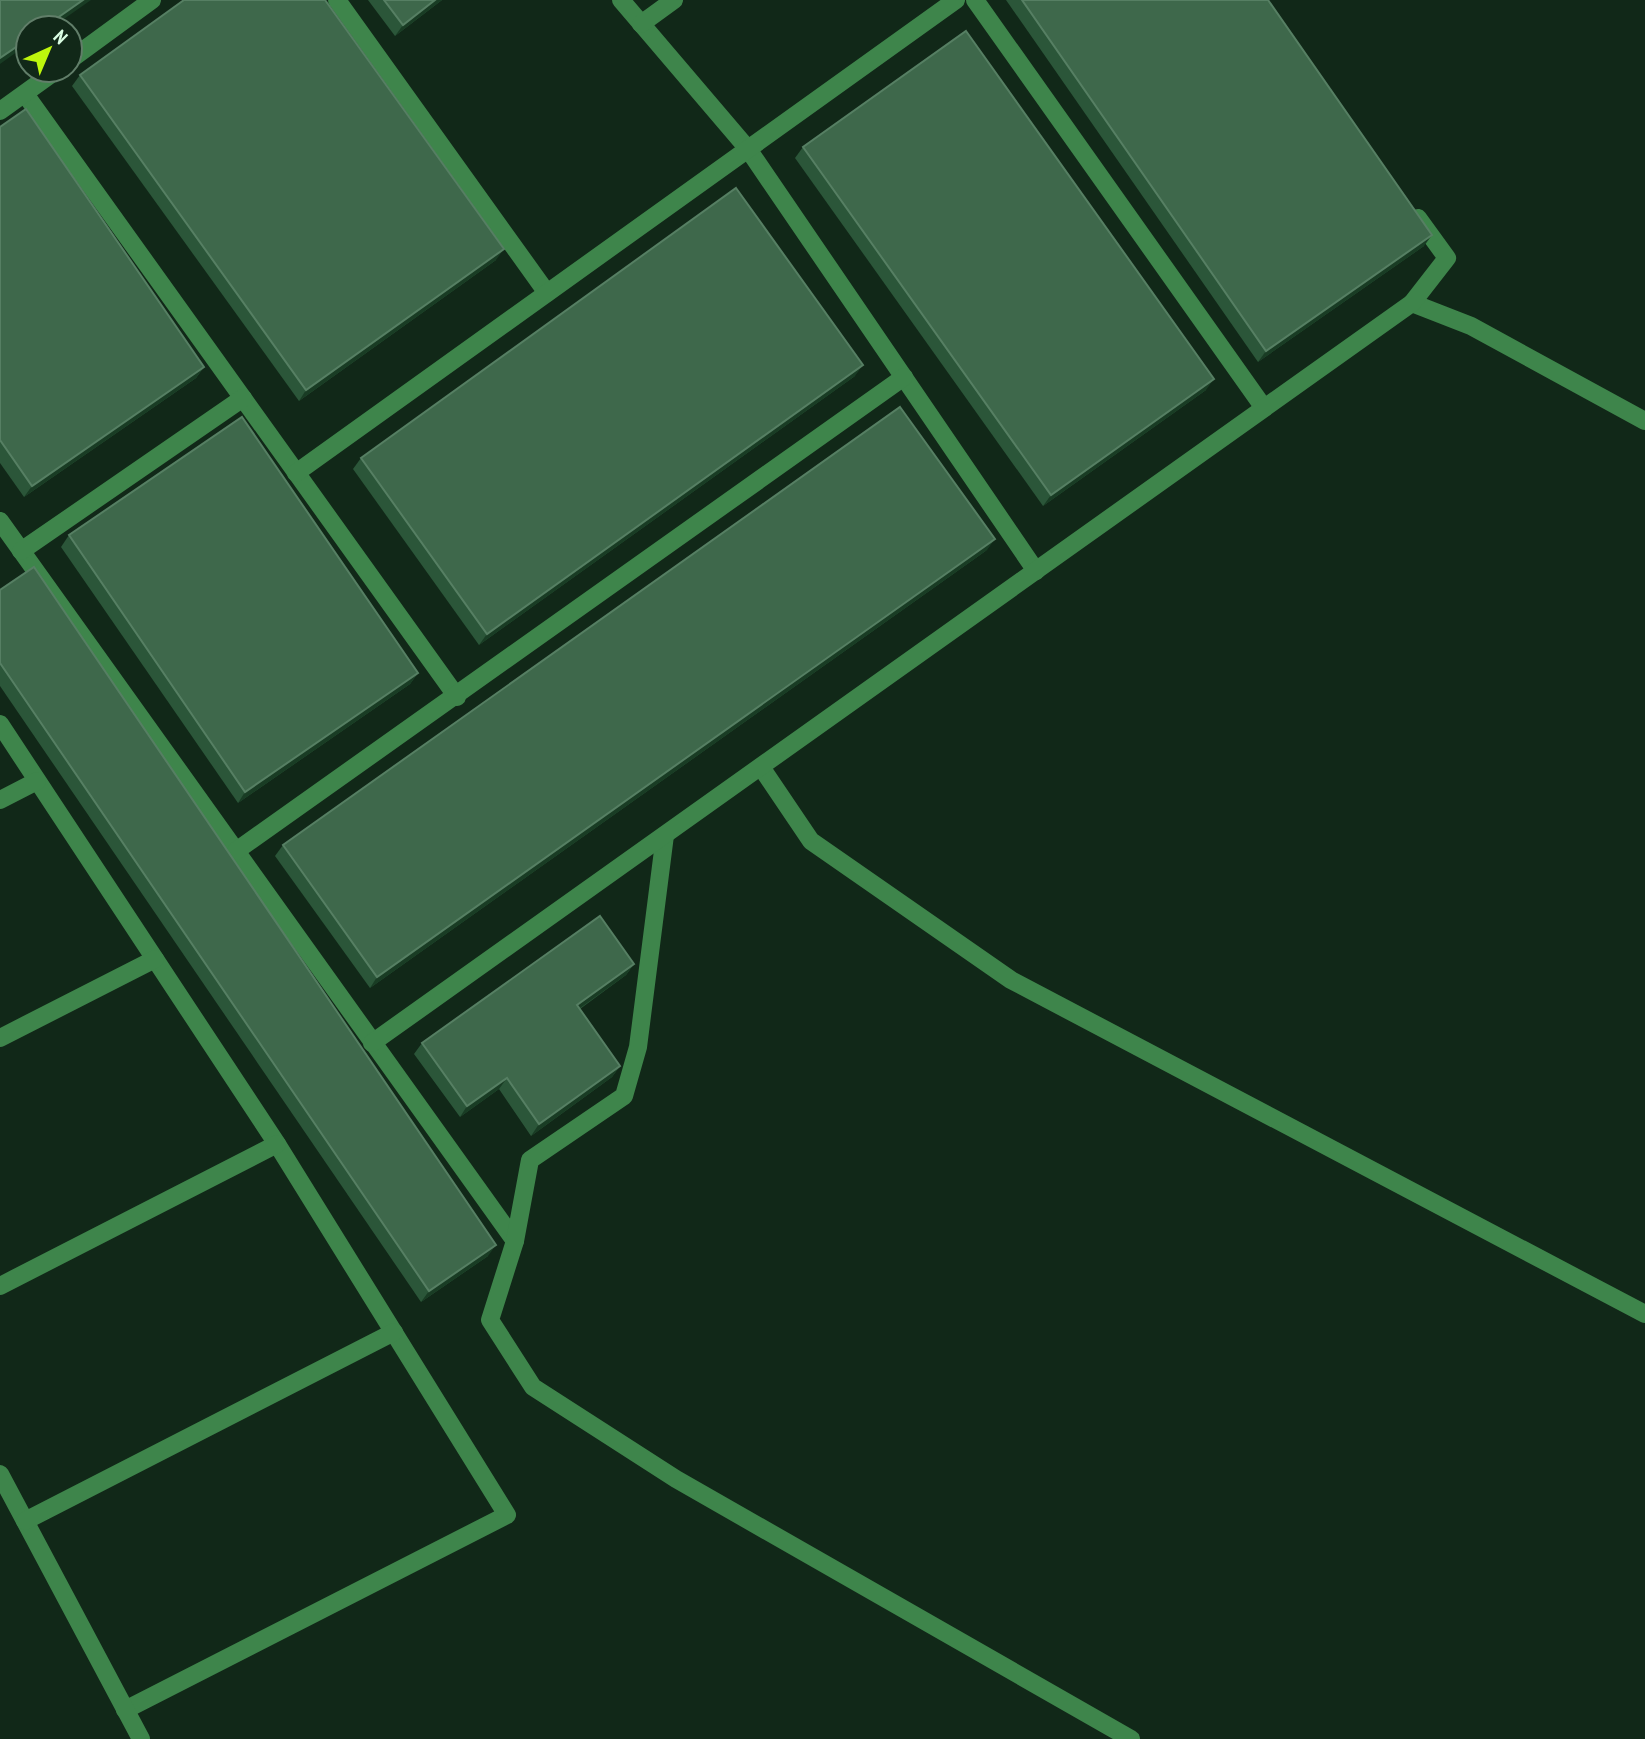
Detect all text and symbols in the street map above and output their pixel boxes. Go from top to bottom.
north arrow [14,14,84,84]
text: N [49,25,73,49]

